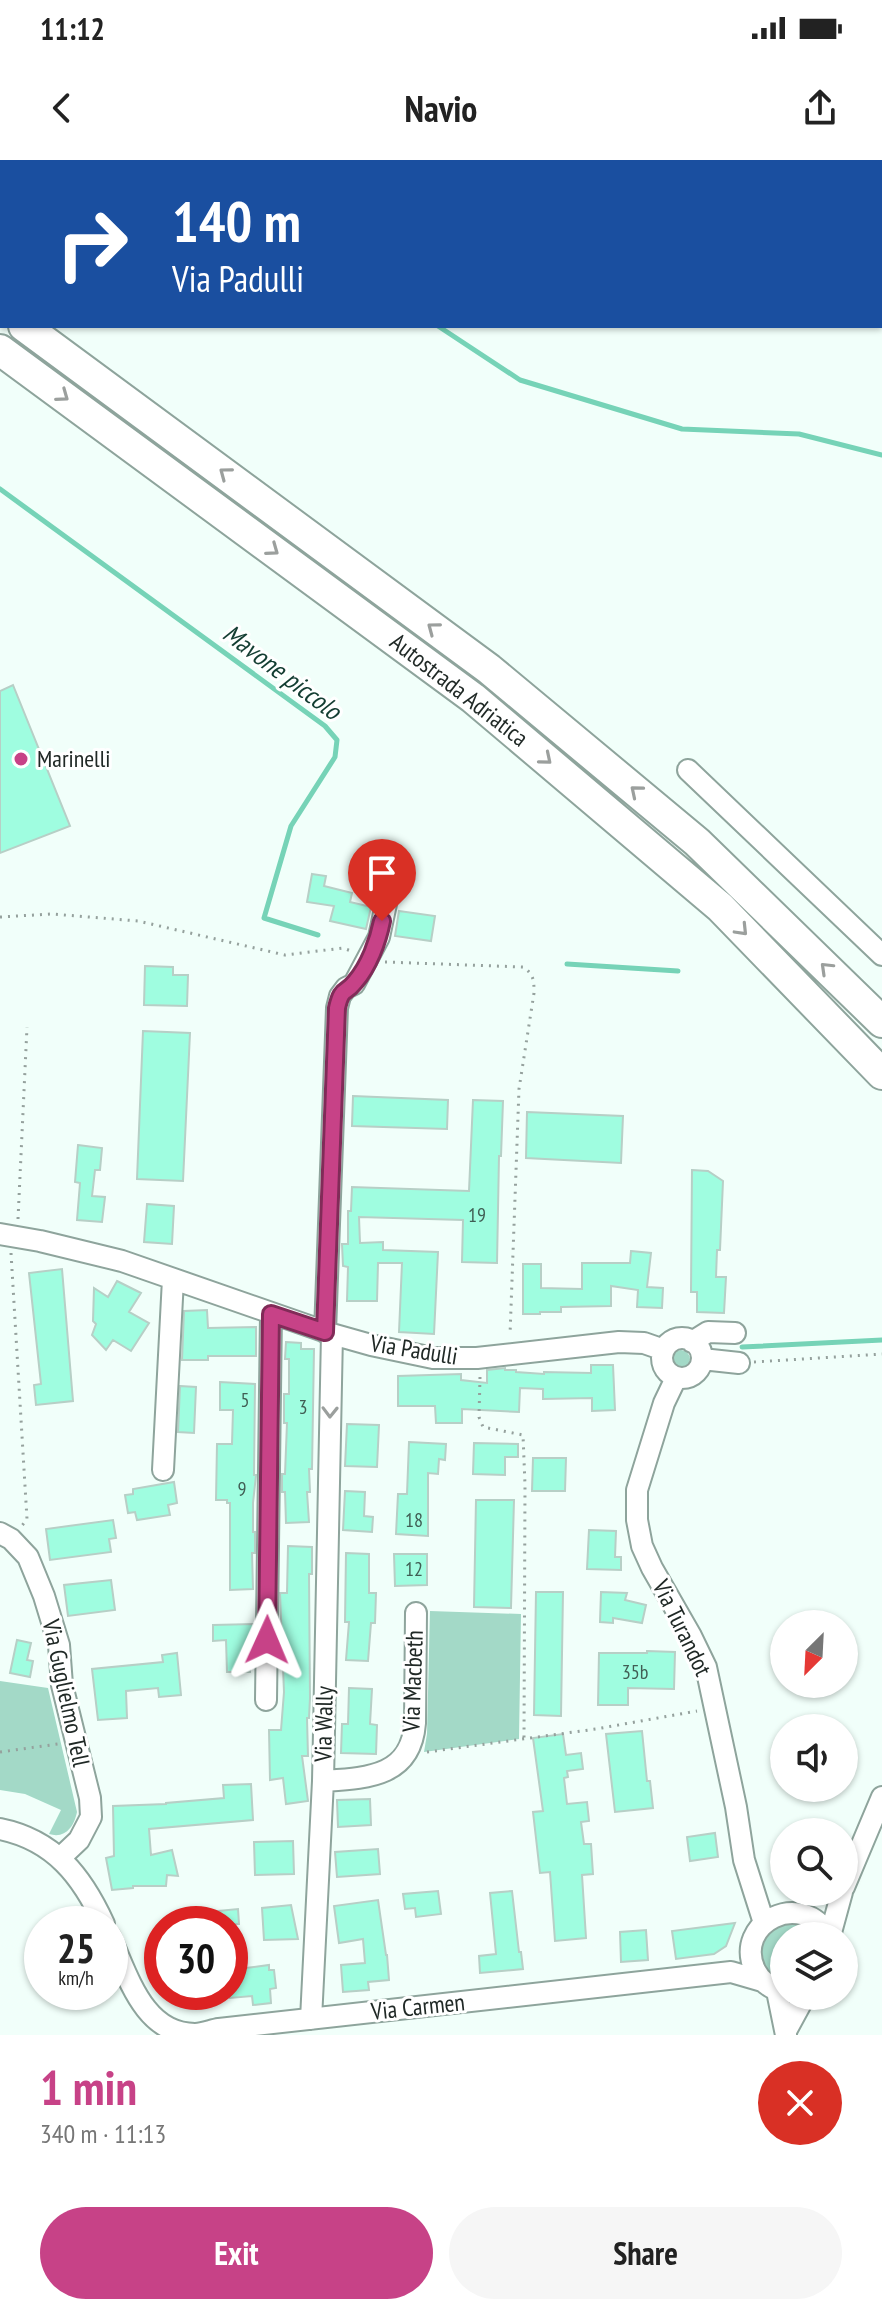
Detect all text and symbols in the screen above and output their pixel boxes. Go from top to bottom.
text: 11:12 [40,9,105,48]
text: Navio [405,85,477,132]
icon: back [40,86,84,130]
icon: share [798,86,842,130]
text: 140 m [172,185,301,257]
icon: right [40,192,144,296]
text: Via Padulli [172,255,304,302]
one-way arrow [54,387,69,401]
one-way arrow [219,468,233,483]
one-way arrow [264,540,279,555]
water label: Mavone piccolo [217,617,349,728]
one-way arrow [428,623,442,637]
street label: Autostrada Adriatica [384,626,535,753]
place label: Marinelli [37,743,111,774]
one-way arrow [536,749,551,764]
marker: Marinelli [12,750,30,768]
one-way arrow [630,786,645,801]
pin [348,839,416,921]
icon: arrive [360,851,404,895]
one-way arrow [732,921,747,935]
one-way arrow [821,963,835,977]
house number: 19 [468,1202,486,1228]
street label: Via Padulli [367,1327,460,1372]
house number: 5 [241,1387,250,1413]
house number: 3 [299,1394,308,1420]
one-way arrow [321,1406,339,1419]
house number: 9 [238,1476,247,1502]
house number: 18 [405,1507,423,1533]
house number: 12 [405,1556,423,1582]
street label: Via Turandot [645,1574,719,1681]
position arrow [225,1598,309,1682]
north arrow [770,1610,858,1698]
map controls [770,1610,858,2010]
street label: Via Guglielmo Tell [36,1615,97,1770]
street label: Via Macbeth [395,1630,430,1733]
house number: 35b [622,1659,648,1685]
street label: Via Wally [307,1686,340,1763]
button: sound [770,1714,858,1802]
button: search [770,1818,858,1906]
speed limit sign: 30 [144,1906,248,2010]
text: 25 [57,1922,95,1974]
button: layers [770,1922,858,2010]
text: km/h [58,1965,94,1991]
street label: Via Carmen [369,1986,466,2027]
text: 1 min [40,2056,137,2118]
button: close [758,2061,842,2145]
text: 340 m · 11:13 [40,2117,166,2150]
button: Exit [40,2207,433,2299]
button: Share [449,2207,842,2299]

